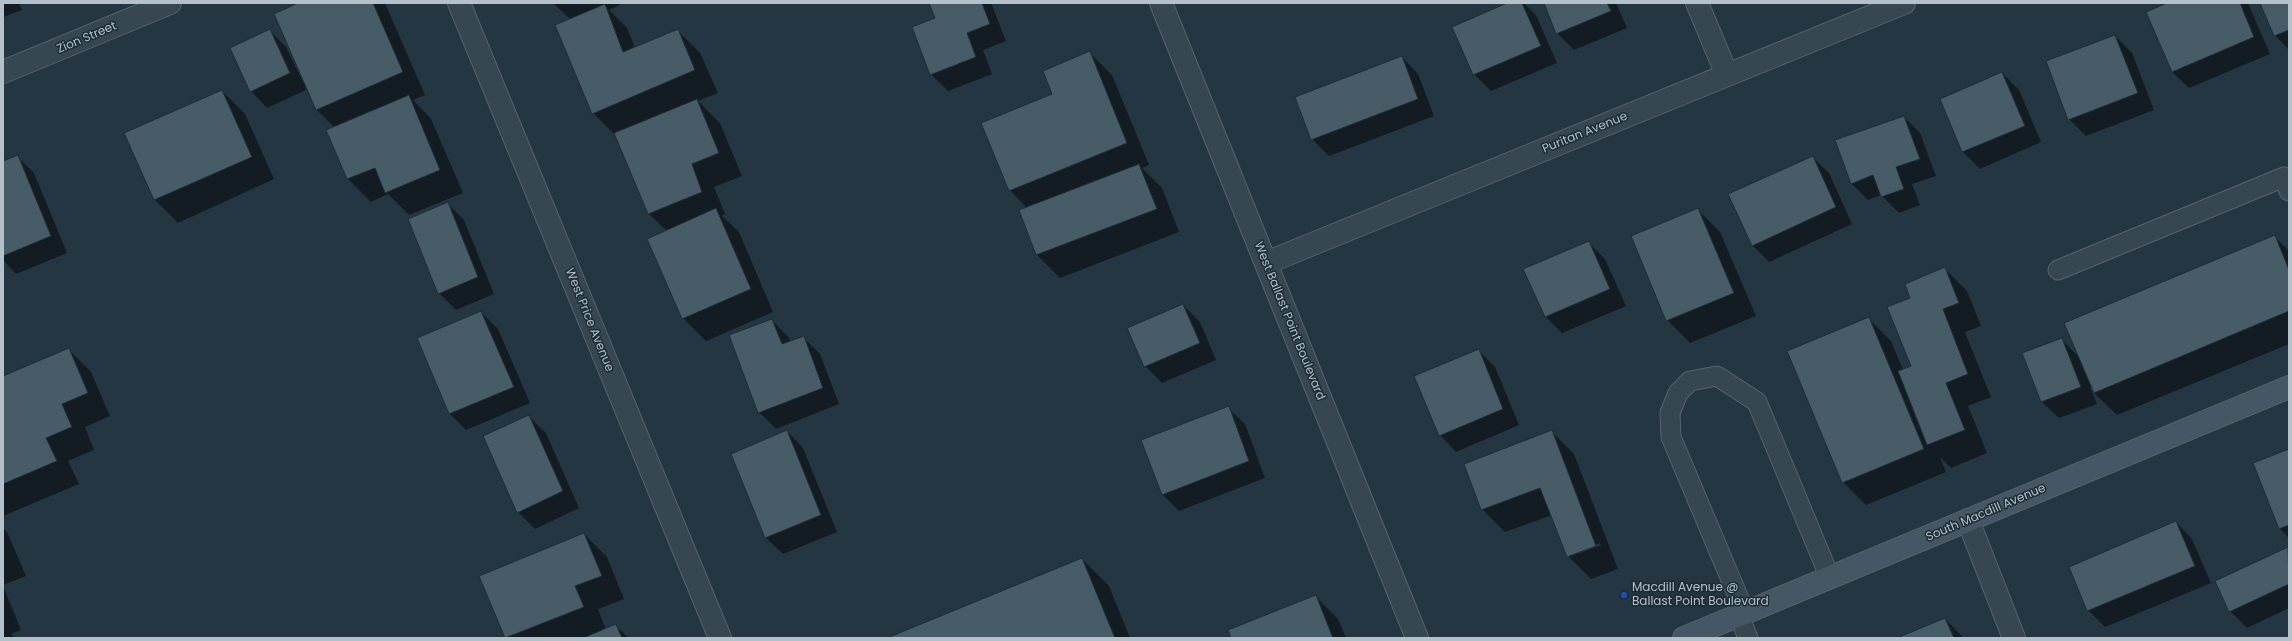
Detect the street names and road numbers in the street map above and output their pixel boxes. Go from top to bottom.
street label: Zion Street [55,19,119,57]
street label: Puritan Avenue [1540,109,1630,157]
street label: West Ballast Point Boulevard [1251,240,1327,402]
street label: West Price Avenue [562,266,616,374]
street label: South Macdill Avenue [1924,481,2048,545]

